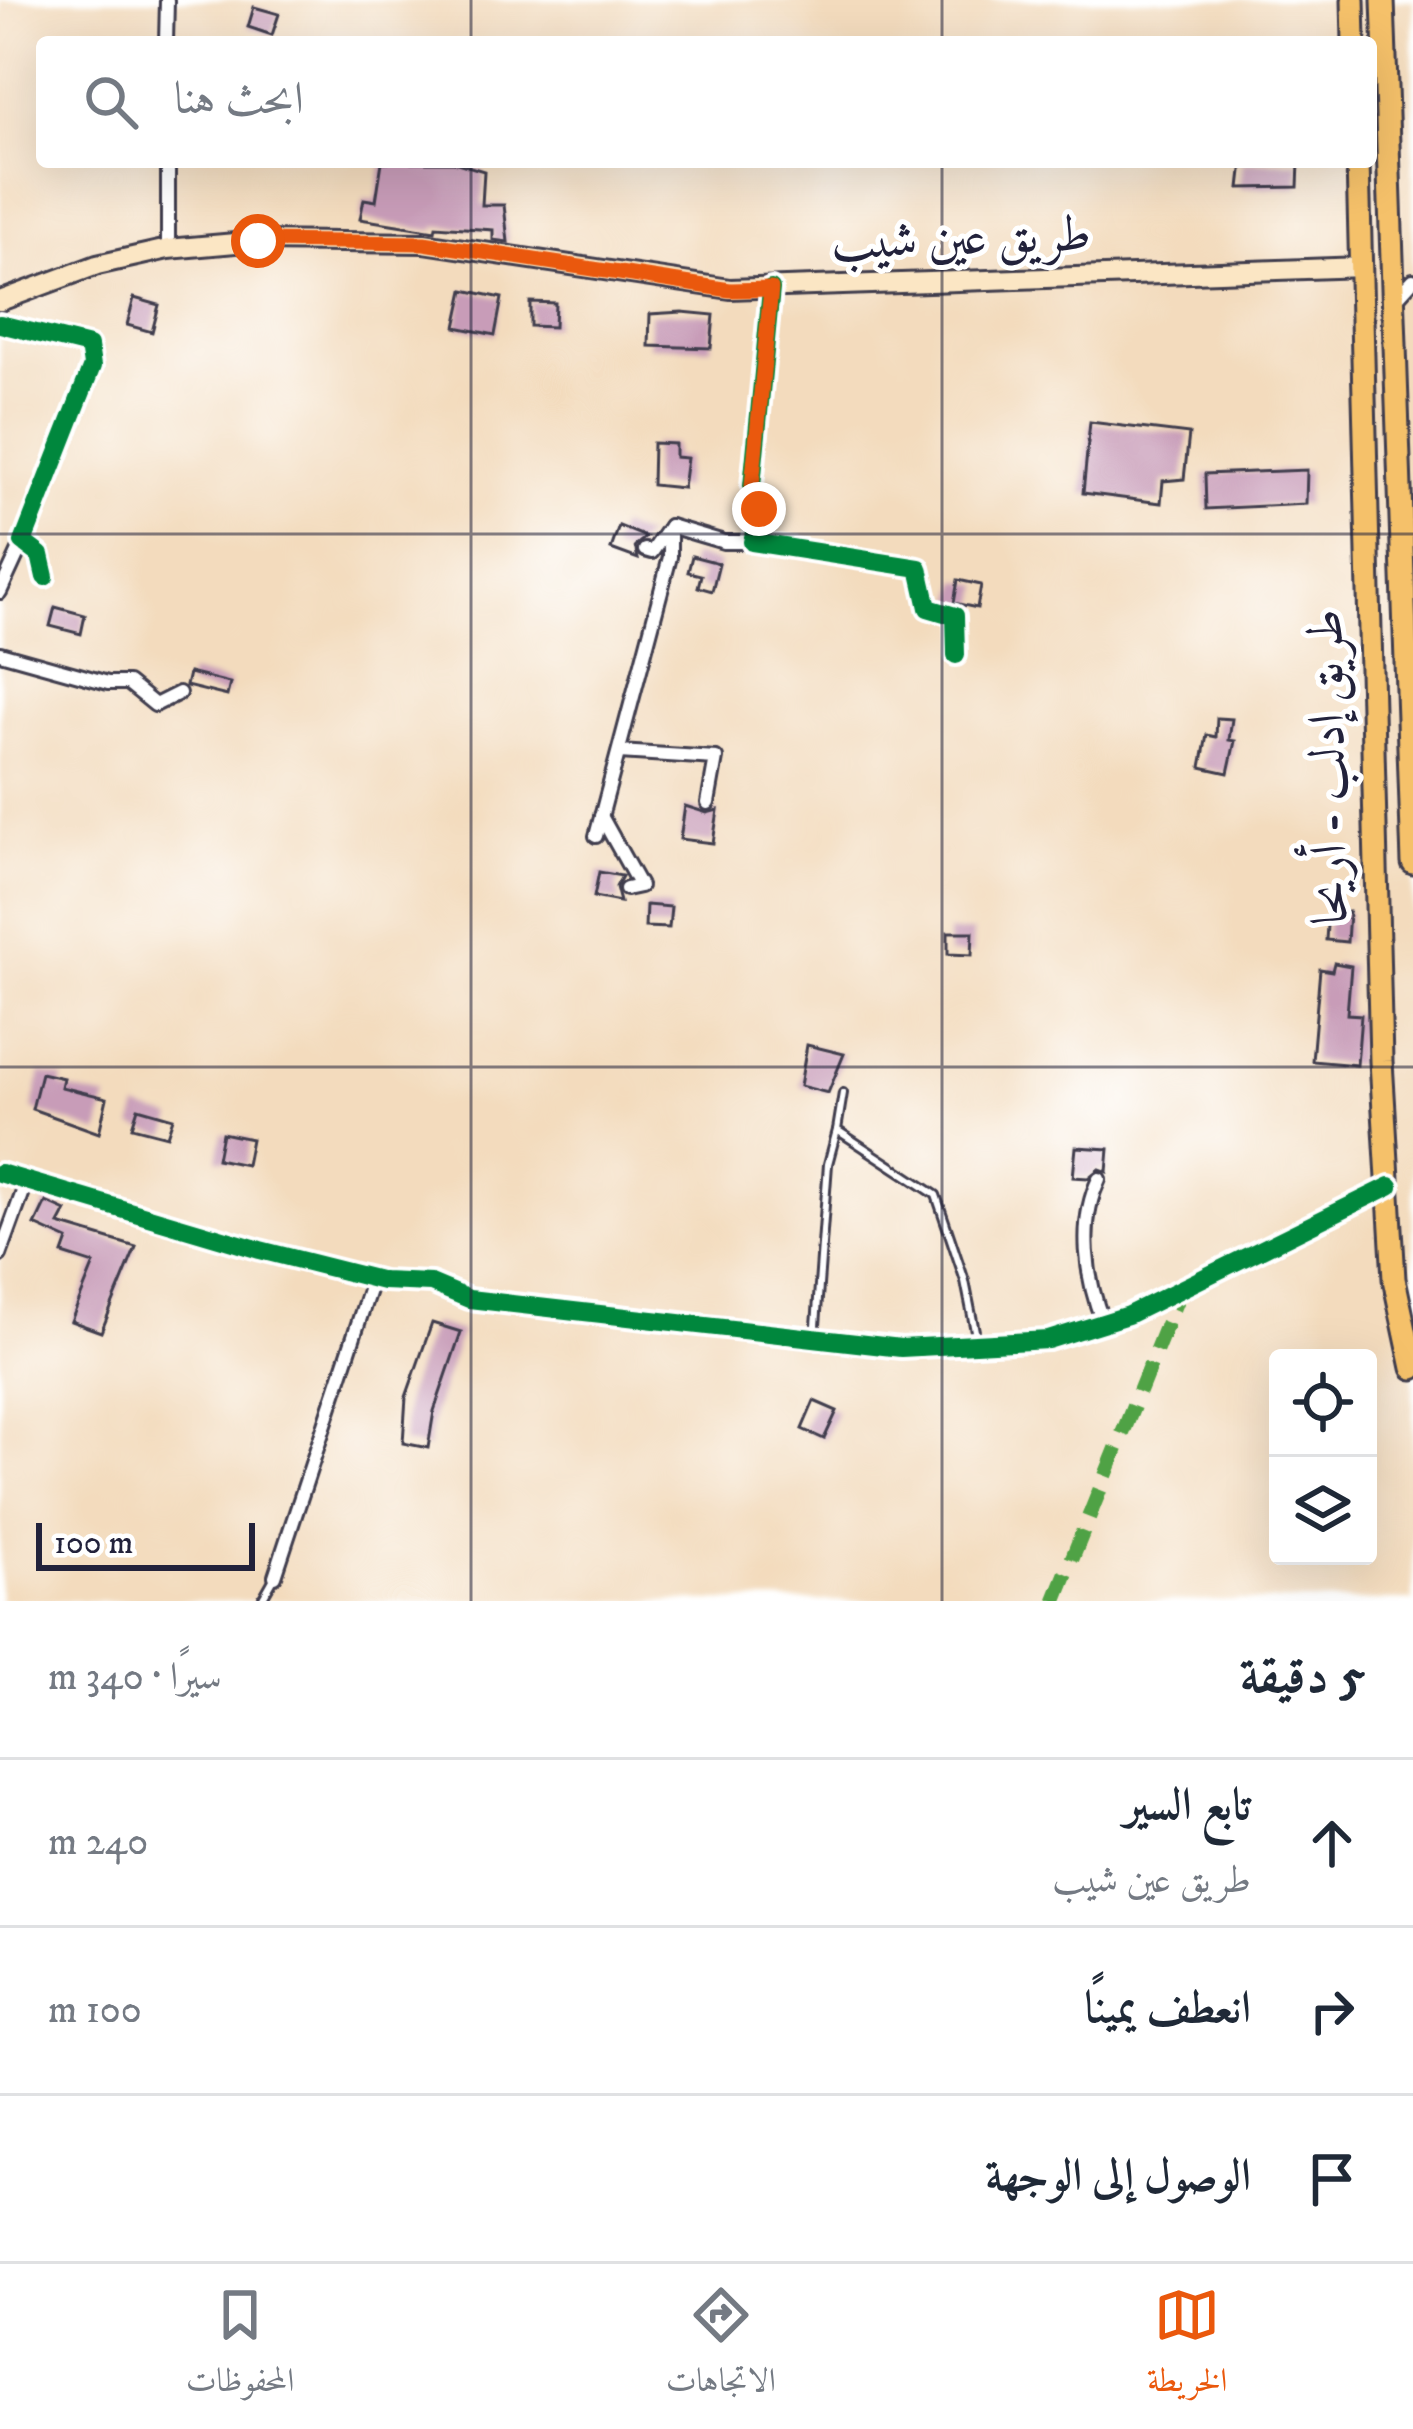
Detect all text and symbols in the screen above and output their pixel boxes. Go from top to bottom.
search box [36,36,1377,168]
icon: search [78,69,144,135]
text: ابحث هنا [174,72,304,128]
street label: طريق عين شيب [830,202,1092,276]
route start [231,214,285,268]
route end [732,482,786,536]
street label: طريق إدلب - أريحا [1289,609,1364,925]
map controls [1269,1349,1377,1565]
button: locate [1269,1349,1377,1457]
button: layers [1269,1457,1377,1565]
scale bar [36,1517,255,1570]
text: 100 m [54,1523,133,1564]
text: 5 دقيقة [1240,1645,1365,1709]
text: سيرًا · 340 m [48,1653,222,1702]
text: تابع السير [1124,1778,1251,1834]
icon: ahead [1299,1810,1365,1876]
text: 240 m [48,1818,148,1867]
text: طريق عين شيب [1052,1856,1251,1905]
icon: right [1299,1978,1365,2044]
text: انعطف يمينًا [1085,1981,1251,2037]
text: 100 m [48,1986,142,2035]
icon: arrive [1299,2146,1365,2212]
text: الوصول إلى الوجهة [985,2149,1251,2205]
tab: المحفوظات [186,2282,294,2412]
tab: الاتجاهات [666,2282,776,2412]
tab: الخريطة [1147,2282,1227,2412]

